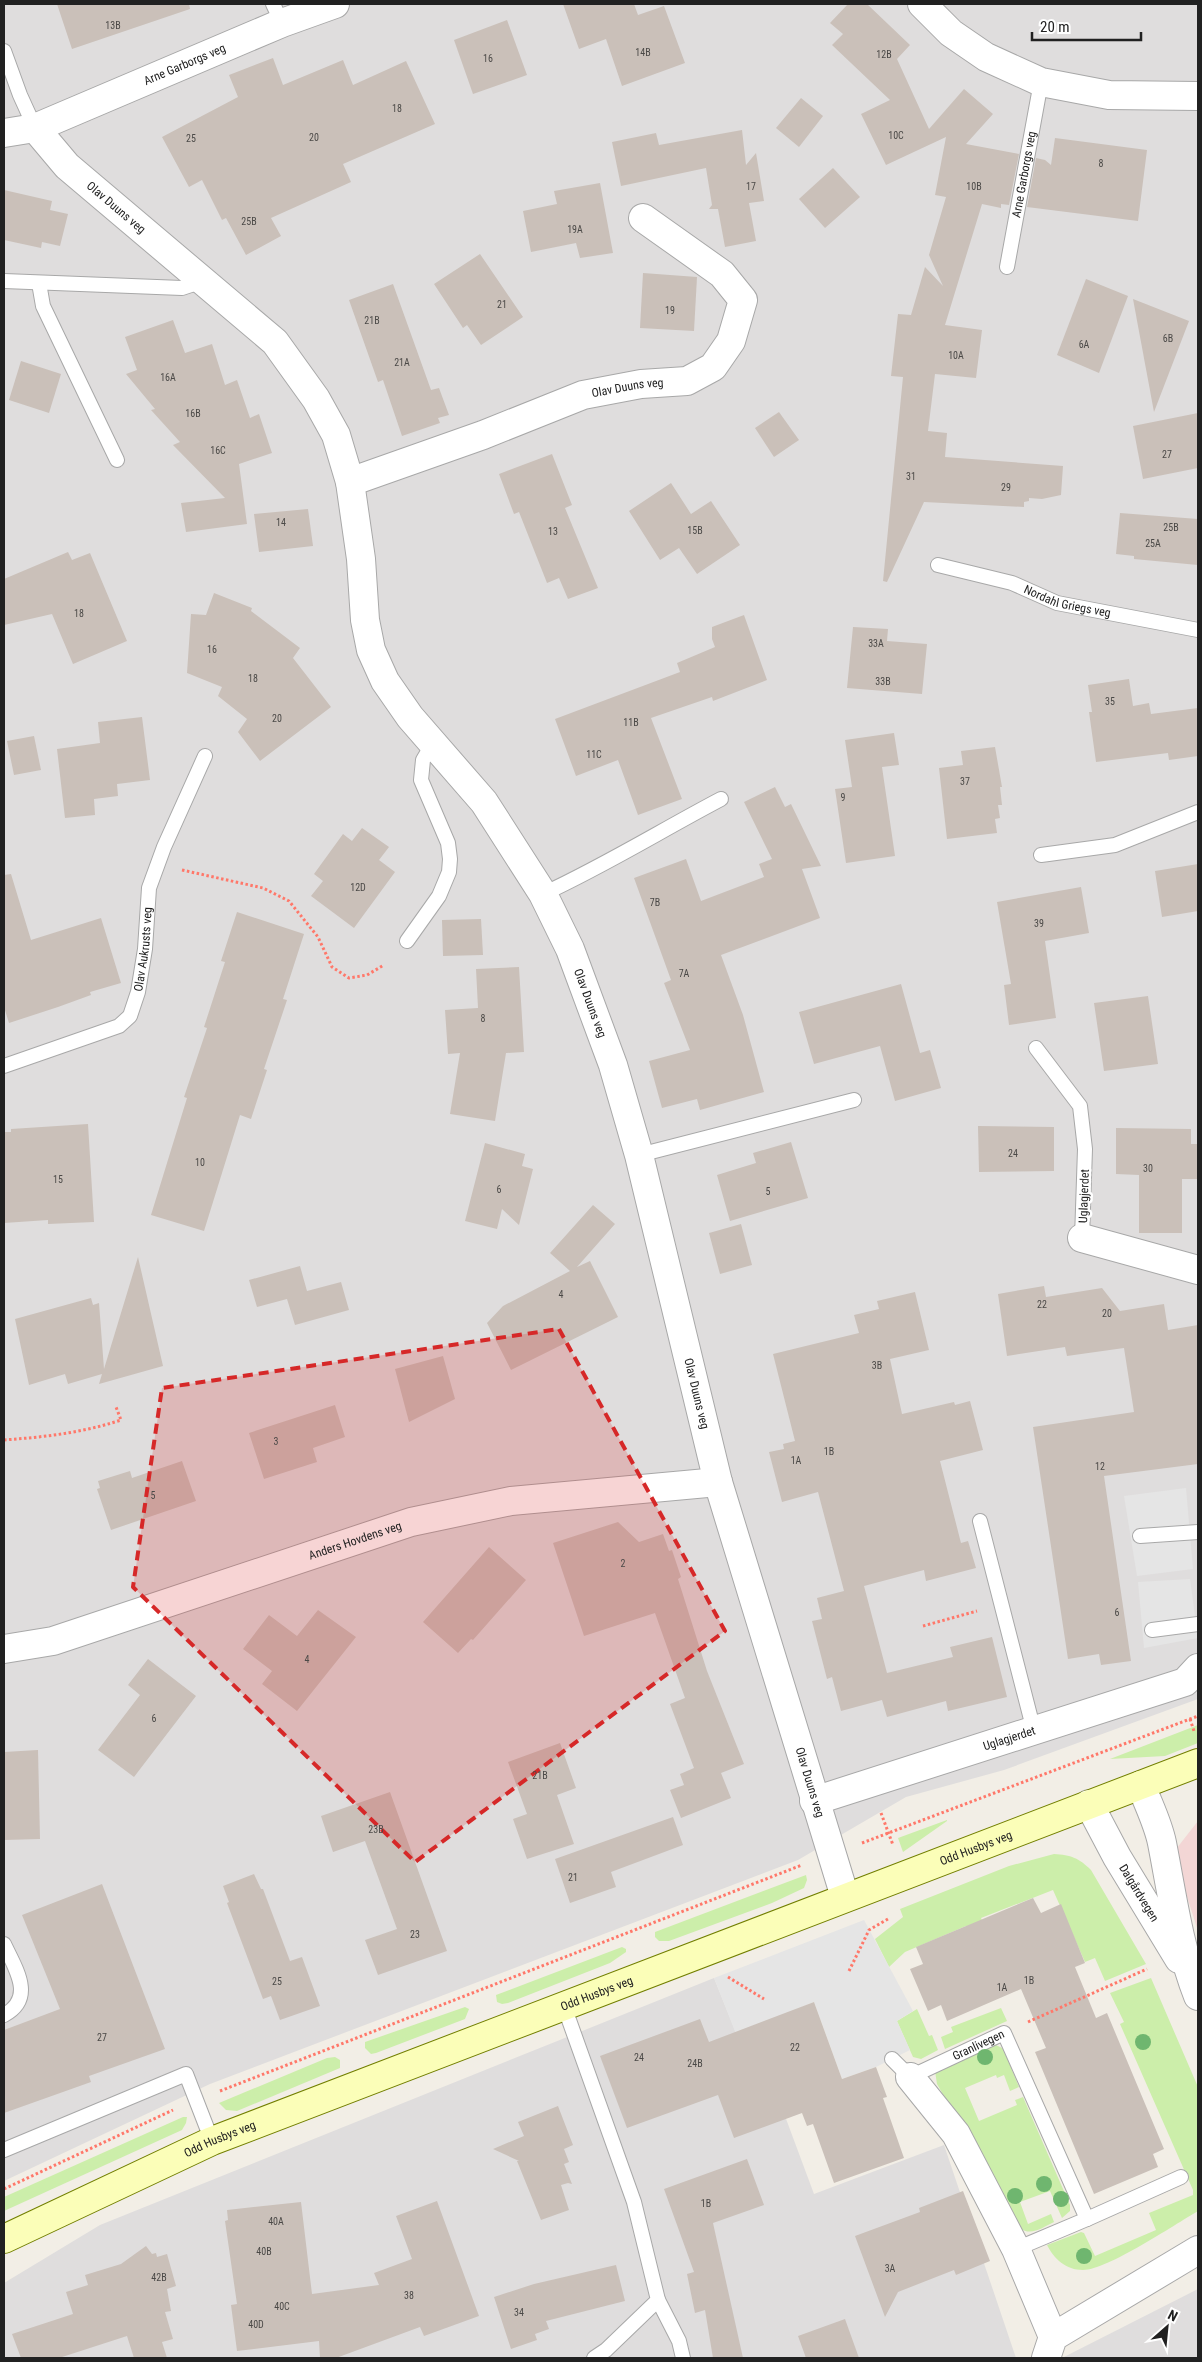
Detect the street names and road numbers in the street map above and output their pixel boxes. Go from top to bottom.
street label: Arne Garborgs veg [142,41,228,88]
street label: Arne Garborgs veg [1009,130,1039,219]
street label: Olav Duuns veg [84,179,148,236]
street label: Olav Duuns veg [590,376,664,400]
street label: Nordahl Griegs veg [1022,582,1112,620]
street label: Olav Aukrusts veg [131,907,155,993]
street label: Olav Duuns veg [571,967,609,1040]
street label: Uglagjerdet [1076,1168,1092,1223]
street label: Olav Duuns veg [681,1357,712,1431]
street label: Anders Hovdens veg [307,1519,403,1563]
street label: Uglagjerdet [981,1723,1038,1753]
street label: Olav Duuns veg [793,1745,827,1819]
street label: Odd Husbys veg [938,1828,1014,1868]
street label: Dalgårdvegen [1116,1862,1162,1924]
street label: Odd Husbys veg [559,1973,635,2014]
street label: Granlivegen [950,2027,1007,2063]
street label: Odd Husbys veg [182,2118,258,2160]

